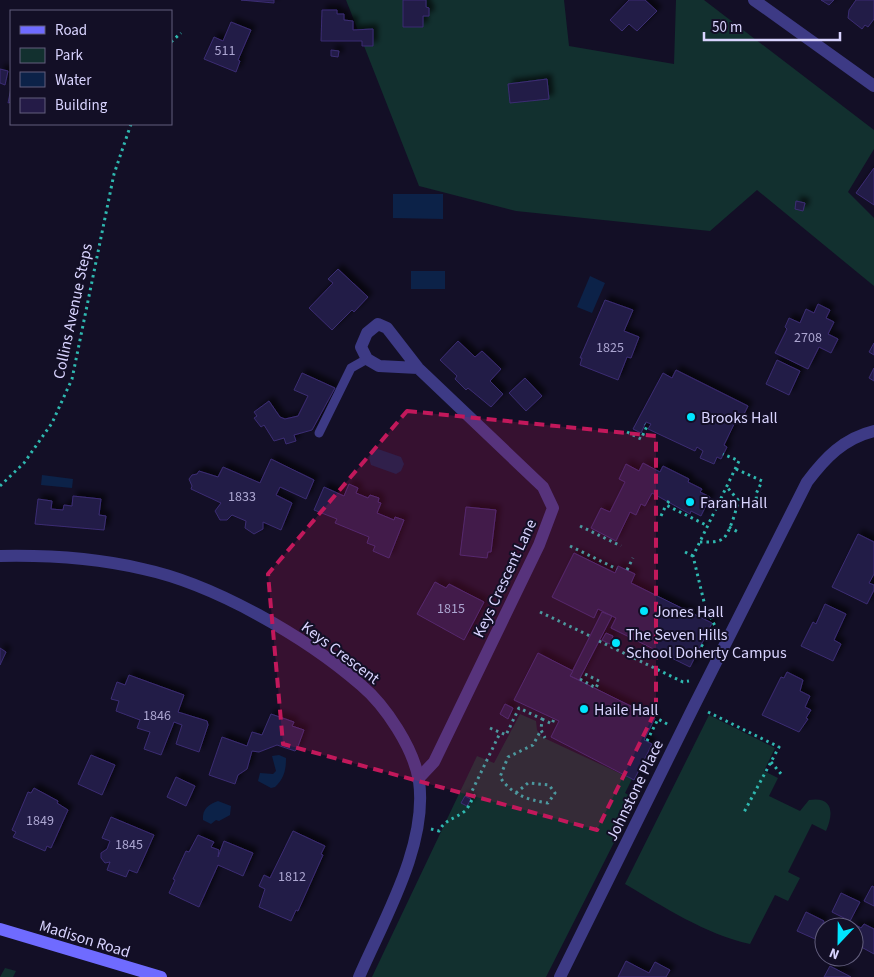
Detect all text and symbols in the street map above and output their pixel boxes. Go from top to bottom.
legend [10,10,172,125]
scale bar [704,10,840,42]
text: 50 m [712,17,742,38]
text: Road [55,20,87,41]
house number: 511 [215,41,235,61]
text: Park [55,45,84,66]
text: Water [55,70,92,91]
text: Building [55,95,108,116]
street label: Collins Avenue Steps [48,241,98,381]
house number: 2708 [794,328,822,348]
house number: 1825 [596,338,624,358]
place label: Brooks Hall [701,407,778,429]
marker: Brooks Hall [685,411,697,423]
house number: 1833 [228,487,256,507]
place label: Faran Hall [700,492,767,514]
marker: Faran Hall [684,496,696,508]
street label: Keys Crescent Lane [468,515,542,641]
house number: 1815 [437,599,465,619]
place label: Jones Hall [654,601,724,623]
marker: Jones Hall [638,605,650,617]
street label: Keys Crescent [297,616,385,690]
place label: The Seven Hills School Doherty Campus [626,624,787,664]
marker: The Seven Hills School Doherty Campus [610,637,622,649]
place label: Haile Hall [594,699,658,721]
marker: Haile Hall [578,703,590,715]
house number: 1846 [143,706,171,726]
street label: Johnstone Place [601,736,669,845]
house number: 1849 [26,811,54,831]
house number: 1845 [115,835,143,855]
house number: 1812 [278,867,306,887]
street label: Madison Road [36,915,133,963]
north arrow [814,917,864,967]
text: N [826,942,843,964]

